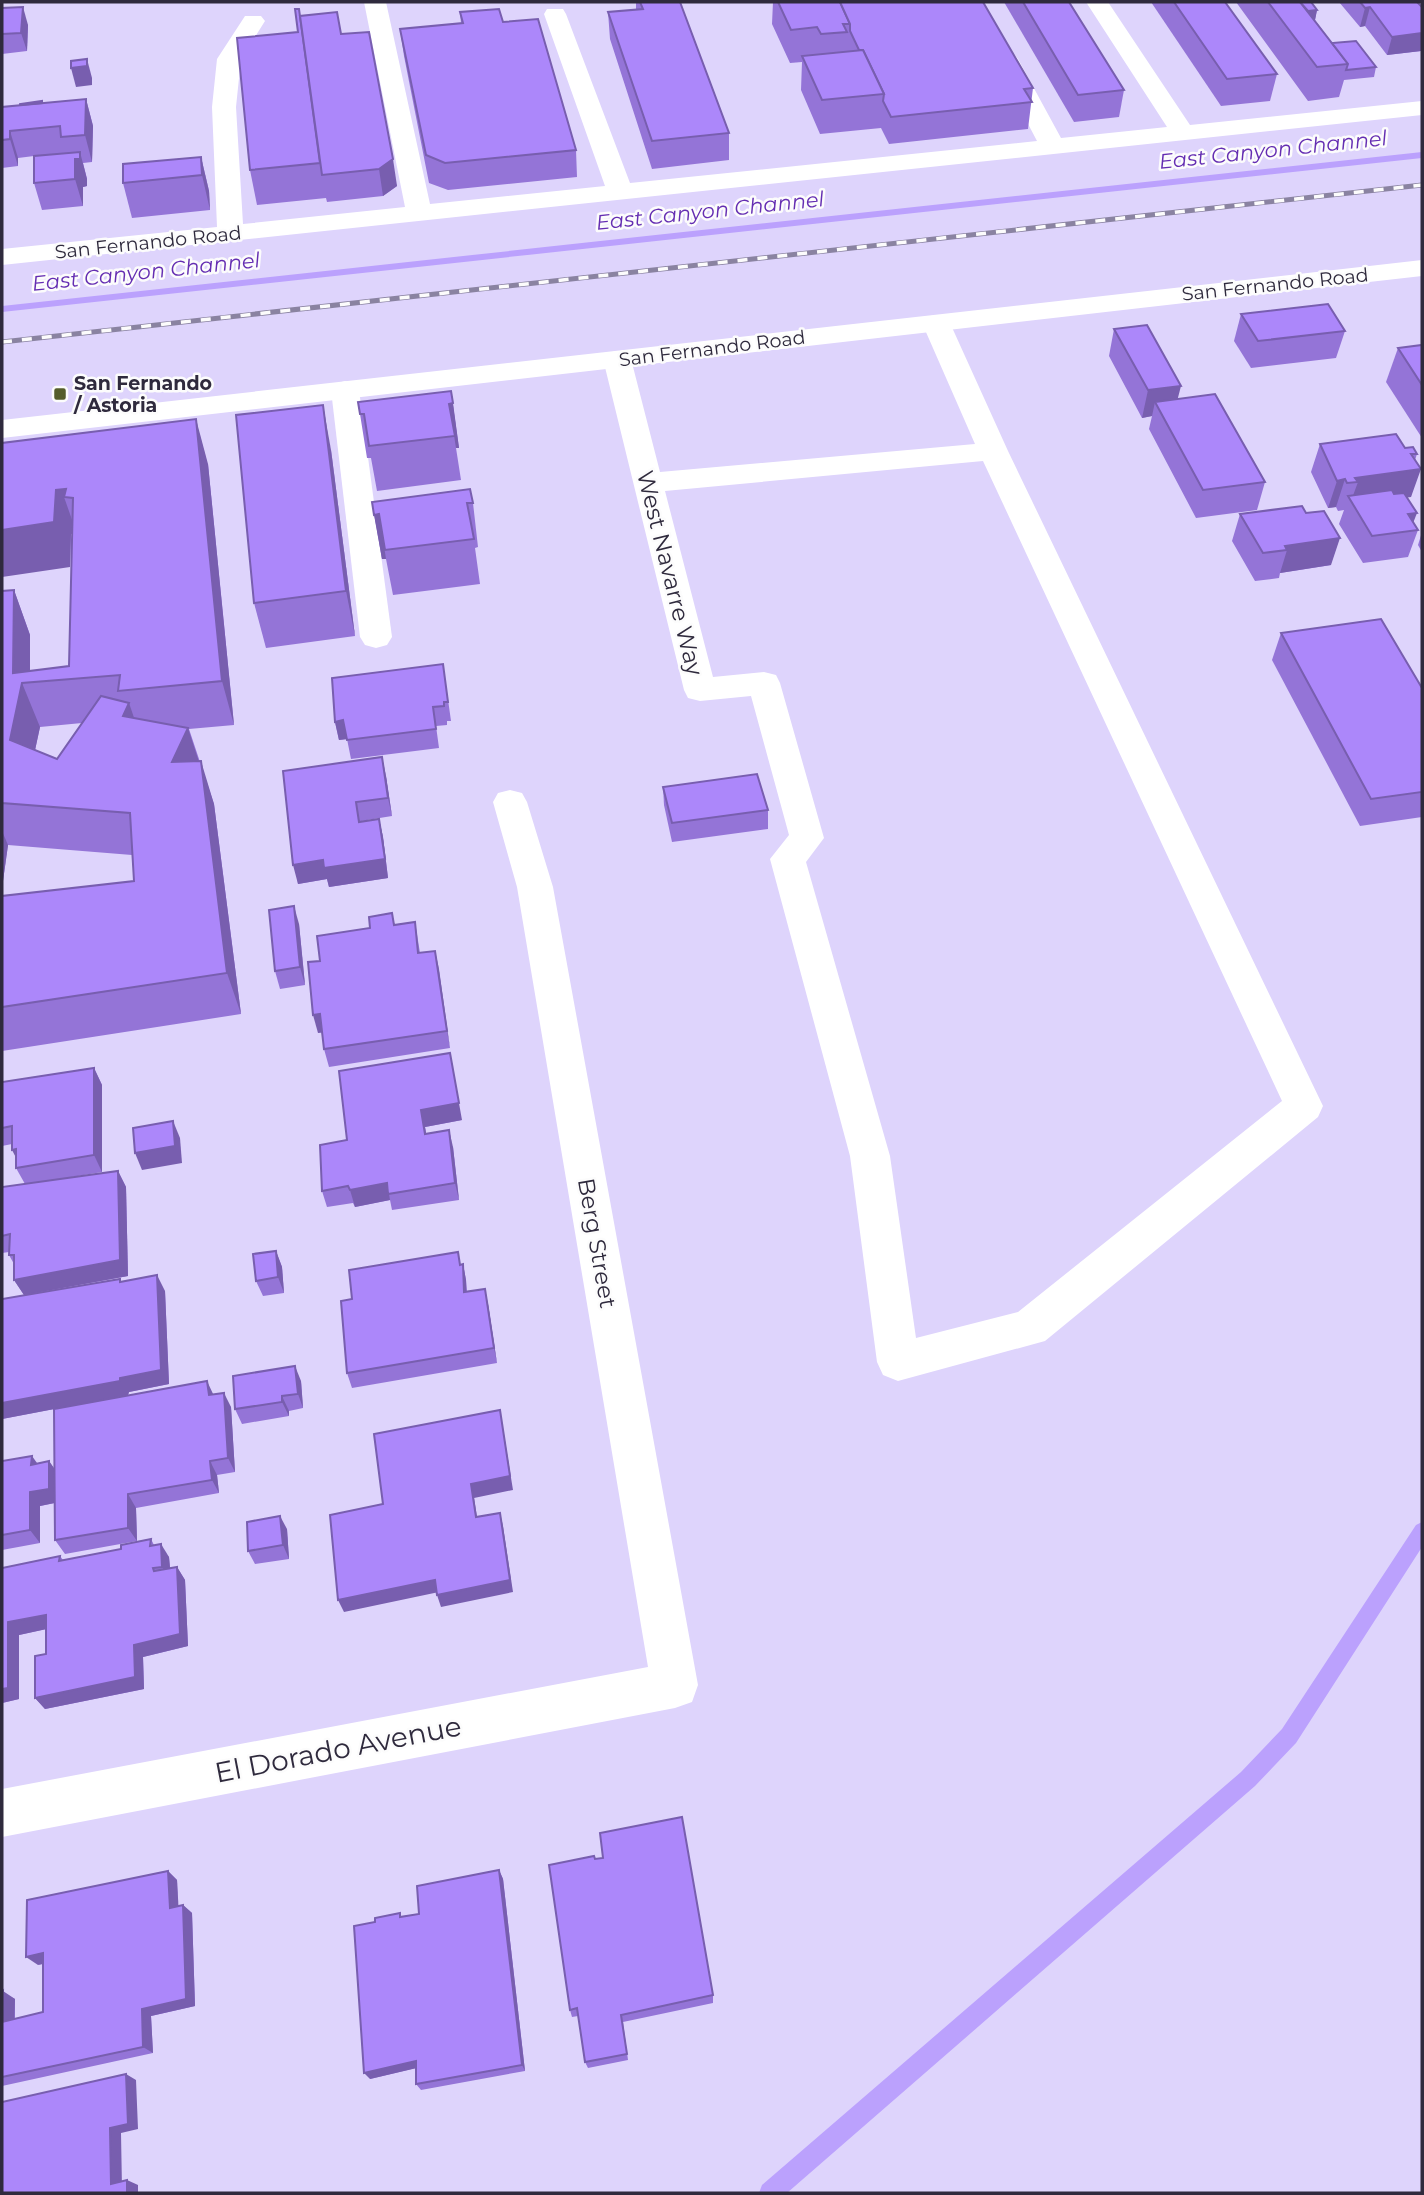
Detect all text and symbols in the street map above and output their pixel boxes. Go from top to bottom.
water label: East Canyon Channel [1158,125,1389,174]
water label: East Canyon Channel [595,186,826,235]
street label: San Fernando Road [54,221,243,264]
water label: East Canyon Channel [31,247,262,296]
street label: San Fernando Road [1181,263,1370,306]
street label: San Fernando Road [617,326,807,371]
place label: San Fernando / Astoria [73,372,212,417]
marker: San Fernando / Astoria [52,386,68,402]
street label: West Navarre Way [631,468,709,679]
street label: Berg Street [572,1176,622,1310]
street label: El Dorado Avenue [212,1708,464,1790]

